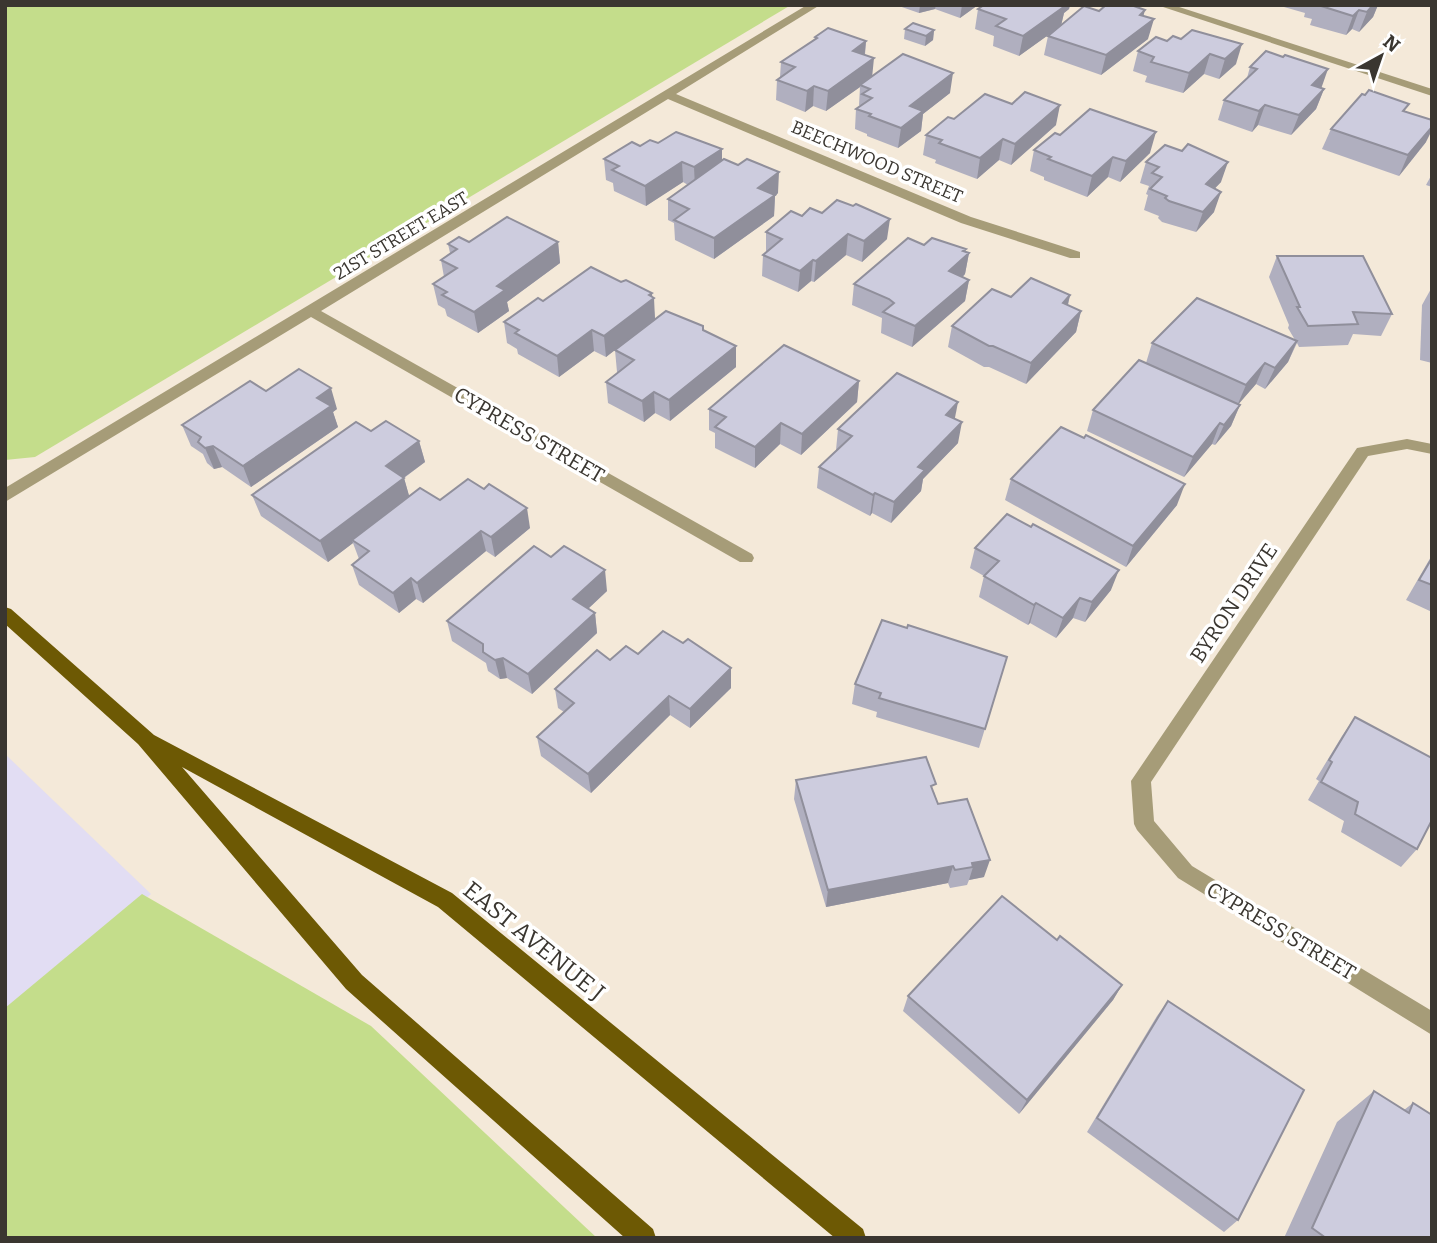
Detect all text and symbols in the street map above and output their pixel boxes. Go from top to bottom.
north arrow [1346,21,1416,91]
text: N [1379,30,1405,57]
street label: BEECHWOOD STREET [788,116,966,208]
street label: 21ST STREET EAST [330,187,473,285]
street label: CYPRESS STREET [449,381,609,489]
street label: BYRON DRIVE [1185,539,1283,667]
street label: EAST AVENUE J [458,876,610,1006]
street label: CYPRESS STREET [1202,876,1360,986]

